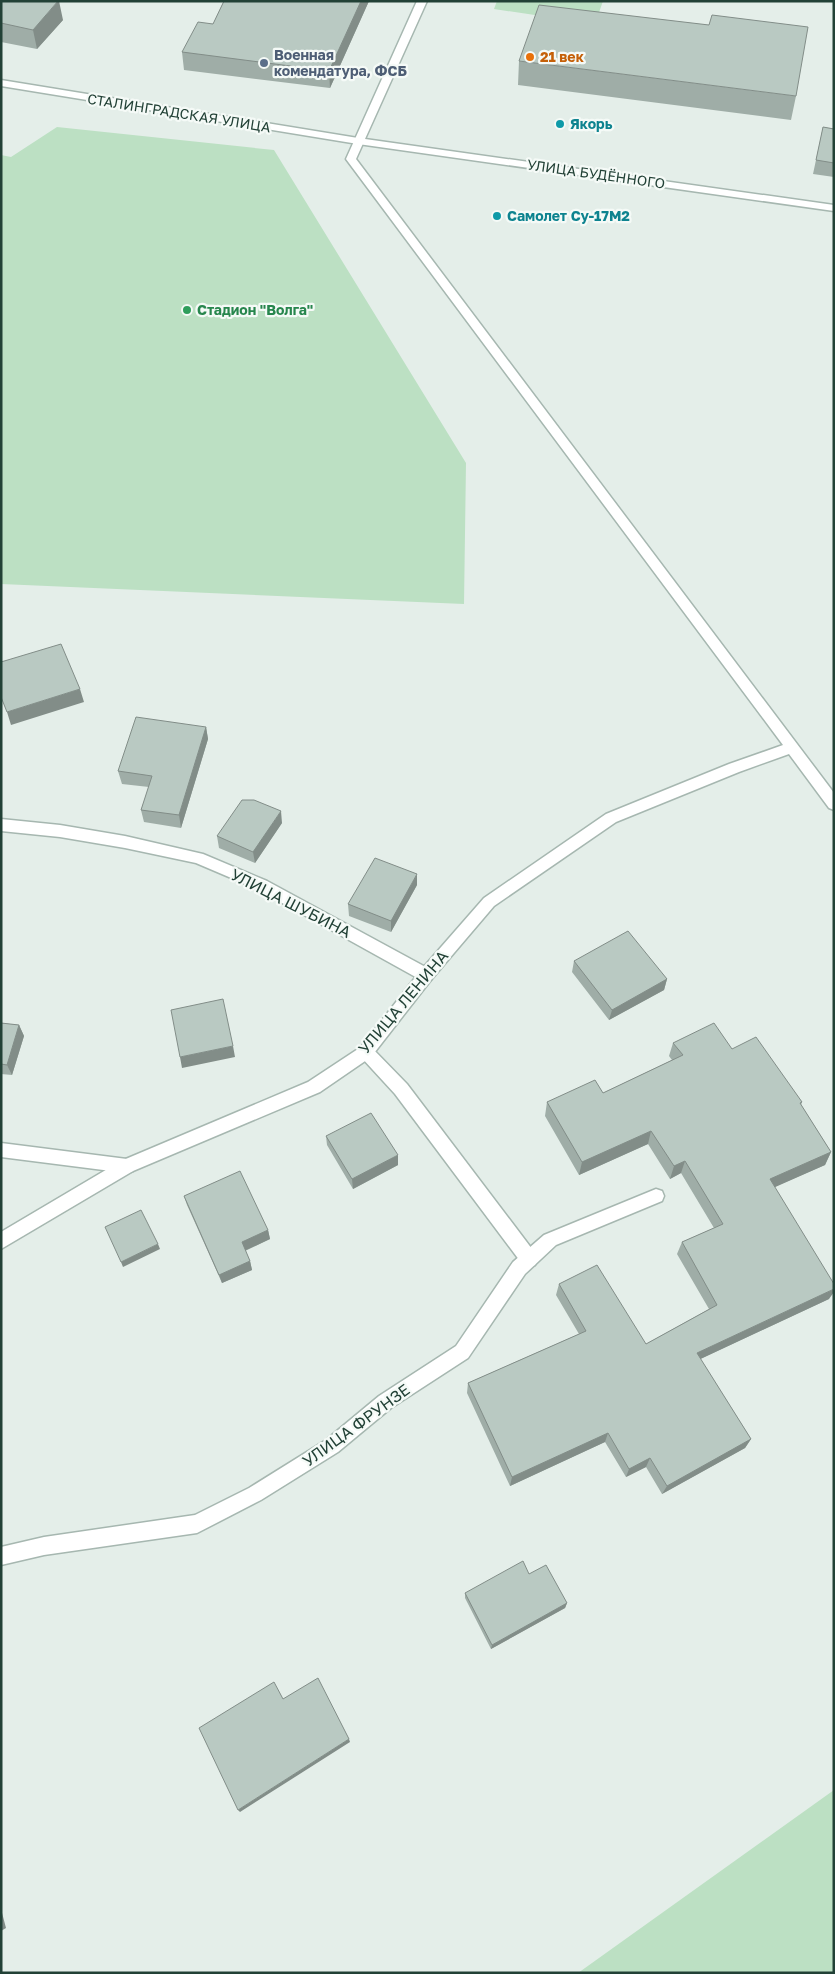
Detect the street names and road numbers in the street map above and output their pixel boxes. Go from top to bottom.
street label: СТАЛИНГРАДСКАЯ УЛИЦА [86,90,273,135]
street label: УЛИЦА БУДЁННОГО [526,155,666,192]
street label: УЛИЦА ШУБИНА [227,864,355,942]
street label: УЛИЦА ЛЕНИНА [354,946,452,1058]
street label: УЛИЦА ФРУНЗЕ [298,1379,414,1471]

